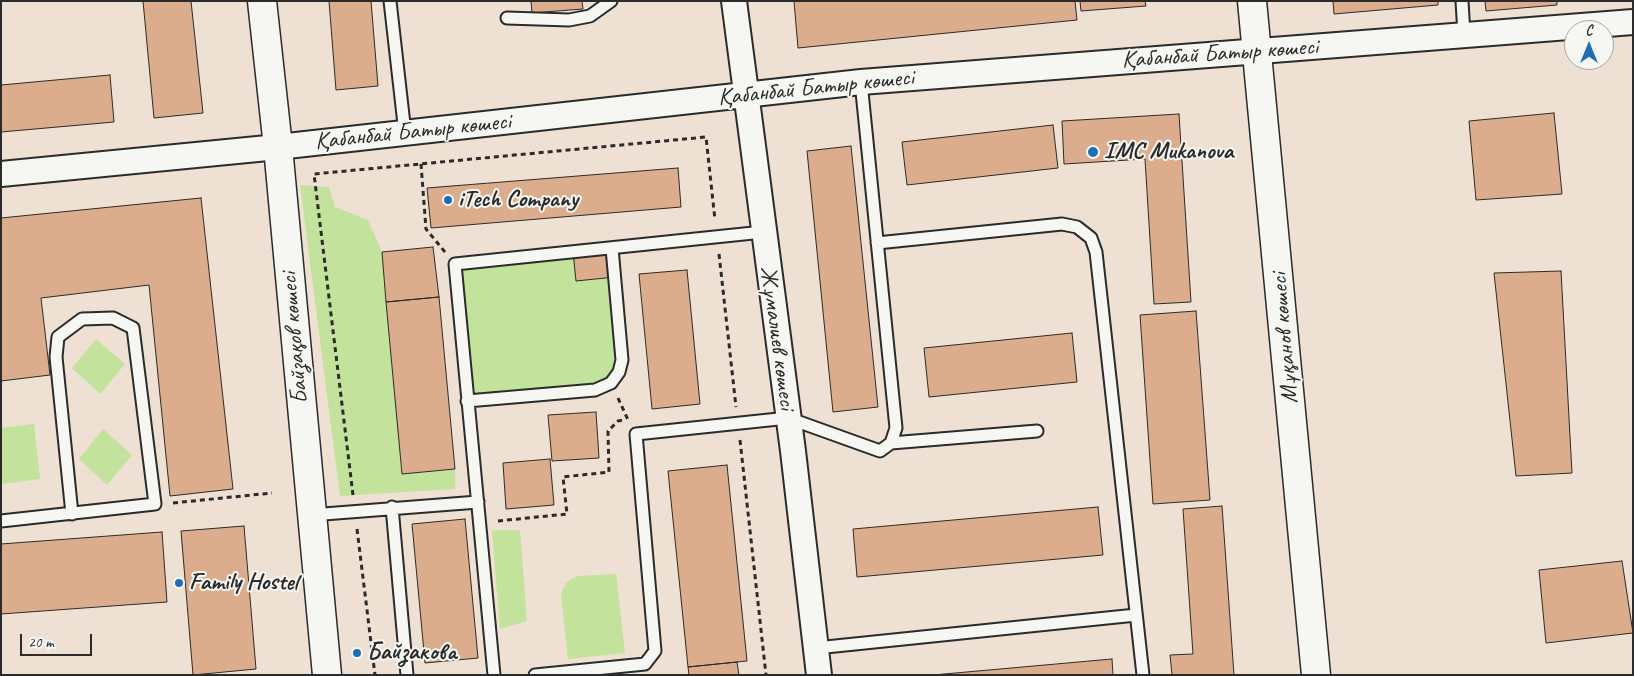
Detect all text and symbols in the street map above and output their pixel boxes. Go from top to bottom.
north arrow [1564,20,1614,70]
text: С [1586,22,1592,39]
street label: Қабанбай Батыр көшесі [1121,33,1319,75]
street label: Қабанбай Батыр көшесі [717,63,915,113]
street label: Қабанбай Батыр көшесі [314,107,512,157]
place label: IMC Mukanova [1104,138,1233,166]
marker: IMC Mukanova [1086,145,1100,159]
place label: iTech Company [458,186,578,214]
marker: iTech Company [442,194,454,206]
street label: Жұмалиев көшесі [753,264,801,412]
street label: Байзақов көшесі [275,271,315,405]
street label: Мұқанов көшесі [1265,271,1305,405]
place label: Family Hostel [189,569,298,597]
marker: Family Hostel [173,577,185,589]
scale bar [22,624,95,656]
text: 20 m [28,633,54,652]
place label: Байзакова [367,639,456,667]
marker: Байзакова [351,647,363,659]

